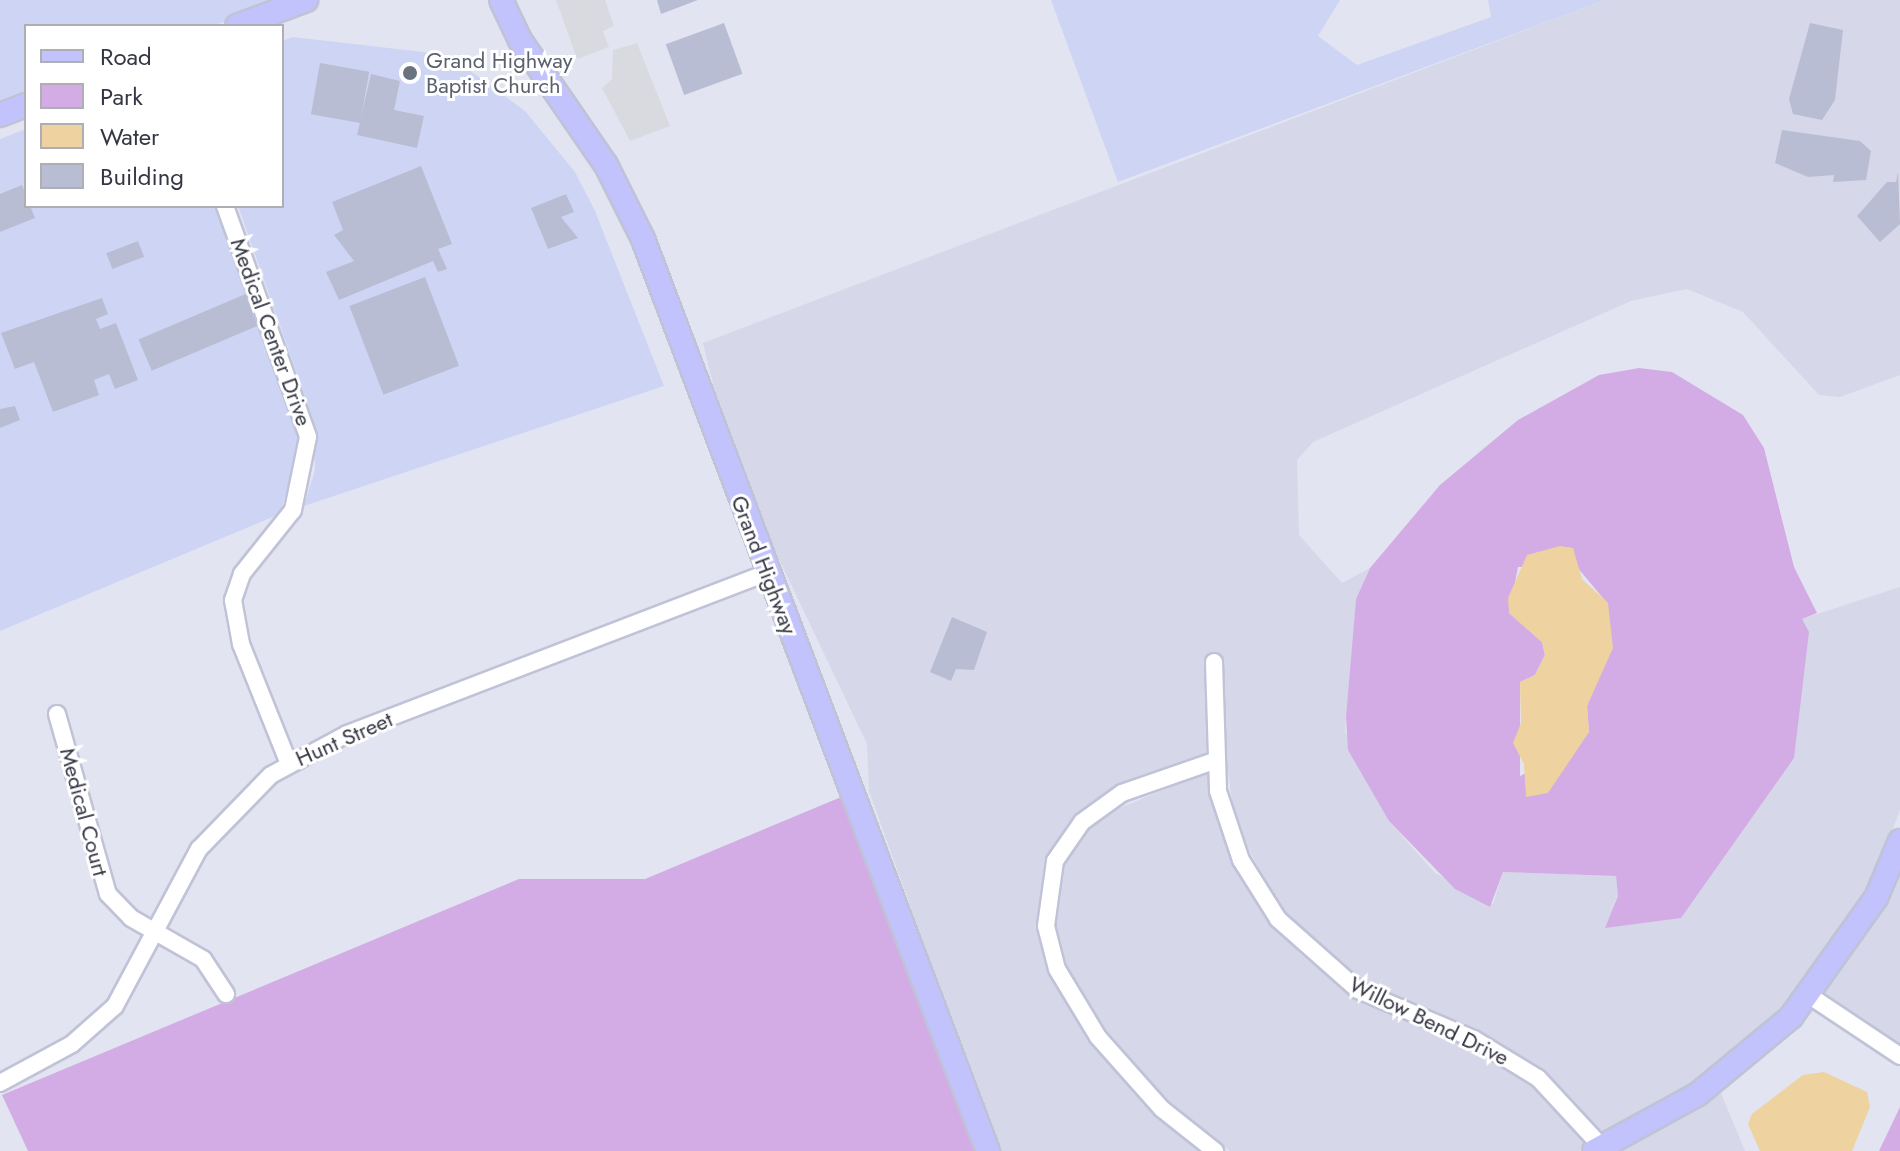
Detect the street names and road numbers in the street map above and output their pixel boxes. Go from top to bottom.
street label: Medical Center Drive [225,235,317,429]
street label: Grand Highway [725,492,803,638]
street label: Hunt Street [291,706,397,772]
street label: Medical Court [54,745,114,879]
street label: Willow Bend Drive [1345,971,1513,1071]

